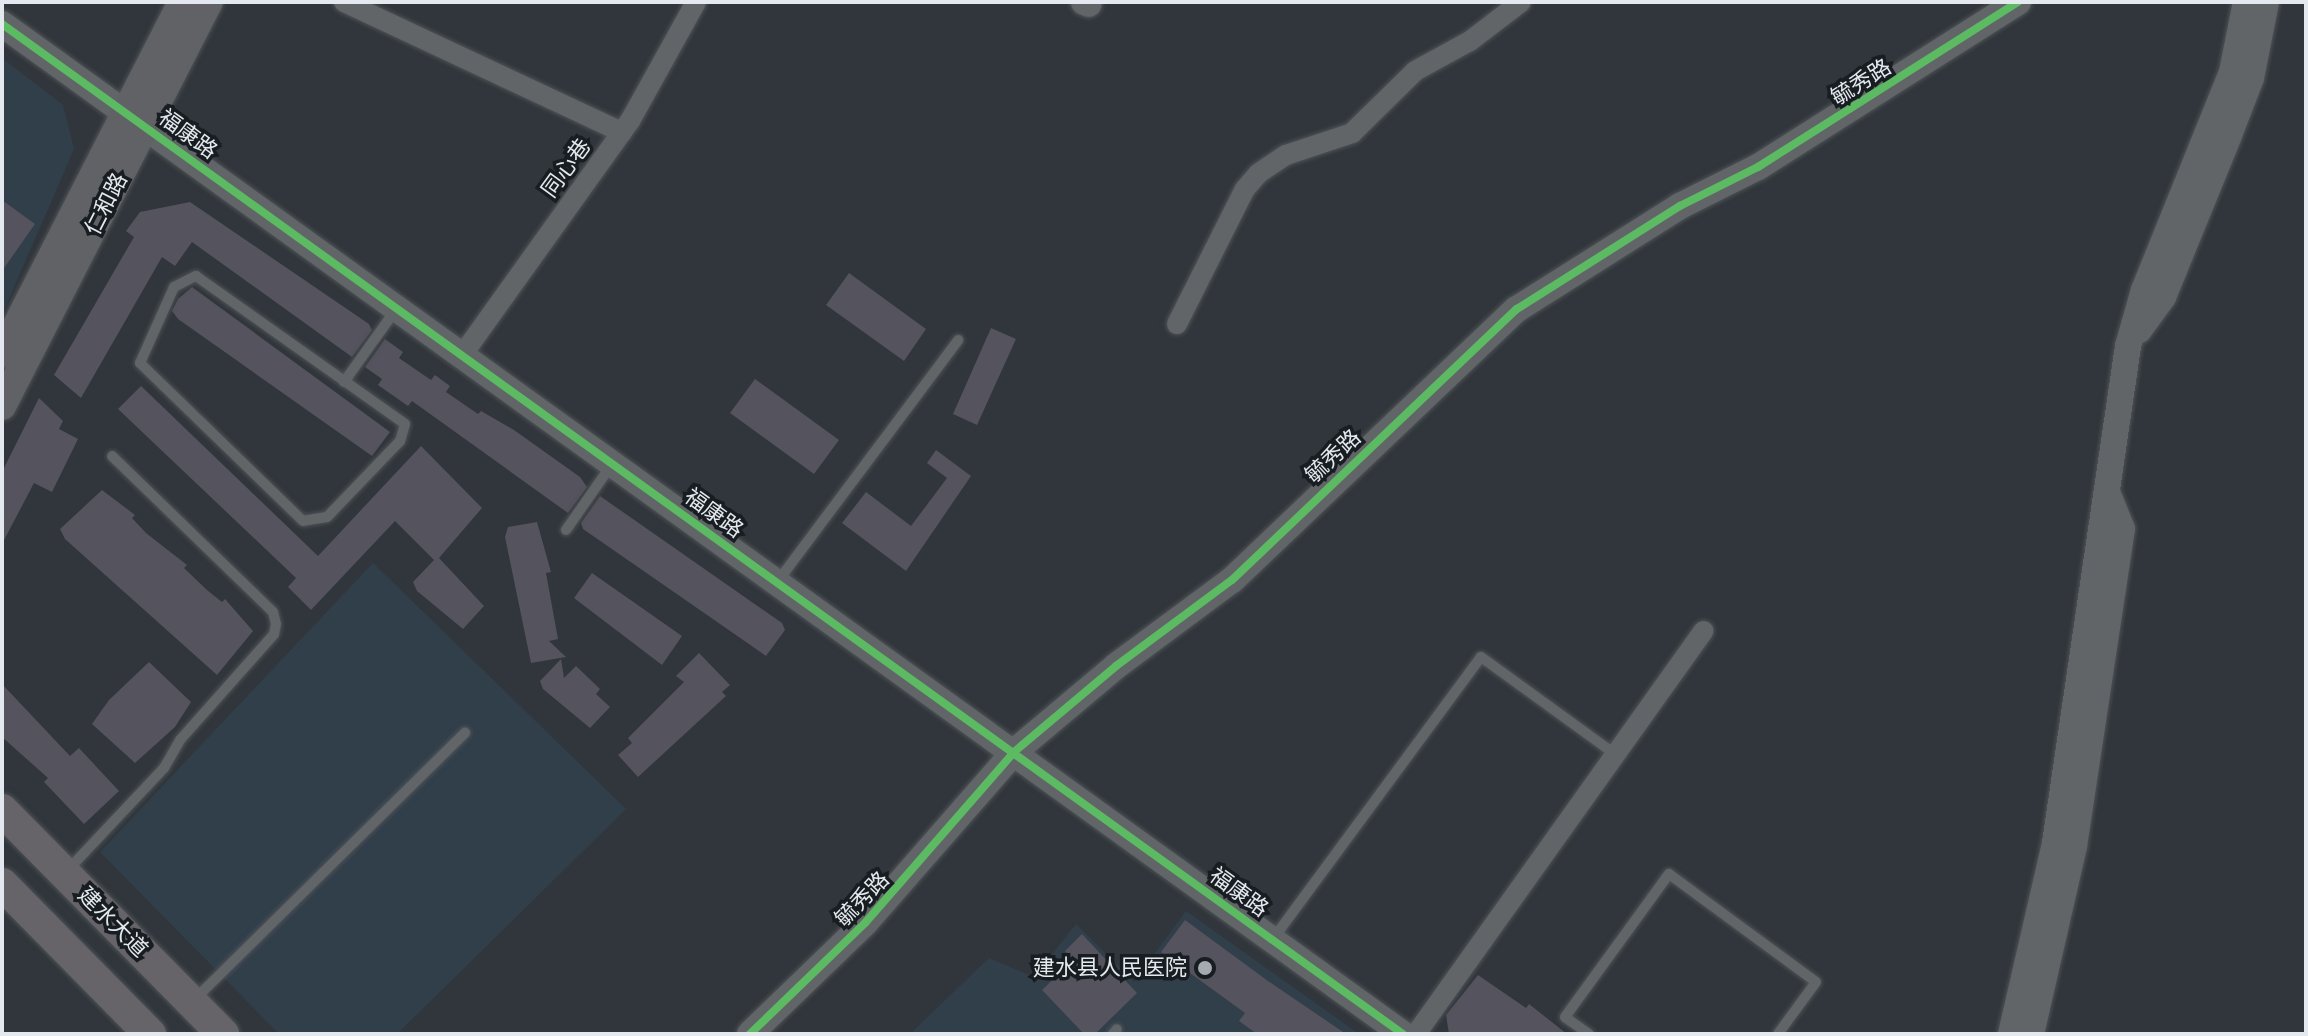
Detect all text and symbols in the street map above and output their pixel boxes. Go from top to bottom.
street label: 毓秀路 [1826,53,1896,111]
street label: 福康路 [154,104,222,164]
street label: 同心巷 [536,134,596,202]
street label: 仁和路 [79,169,133,239]
street label: 毓秀路 [1300,424,1366,488]
street label: 福康路 [680,483,748,543]
street label: 福康路 [1205,862,1273,922]
street label: 毓秀路 [830,866,894,932]
street label: 建水大道 [73,882,153,962]
place label: 建水县人民医院 [1033,955,1187,981]
marker: 建水县人民医院 [1194,957,1216,979]

